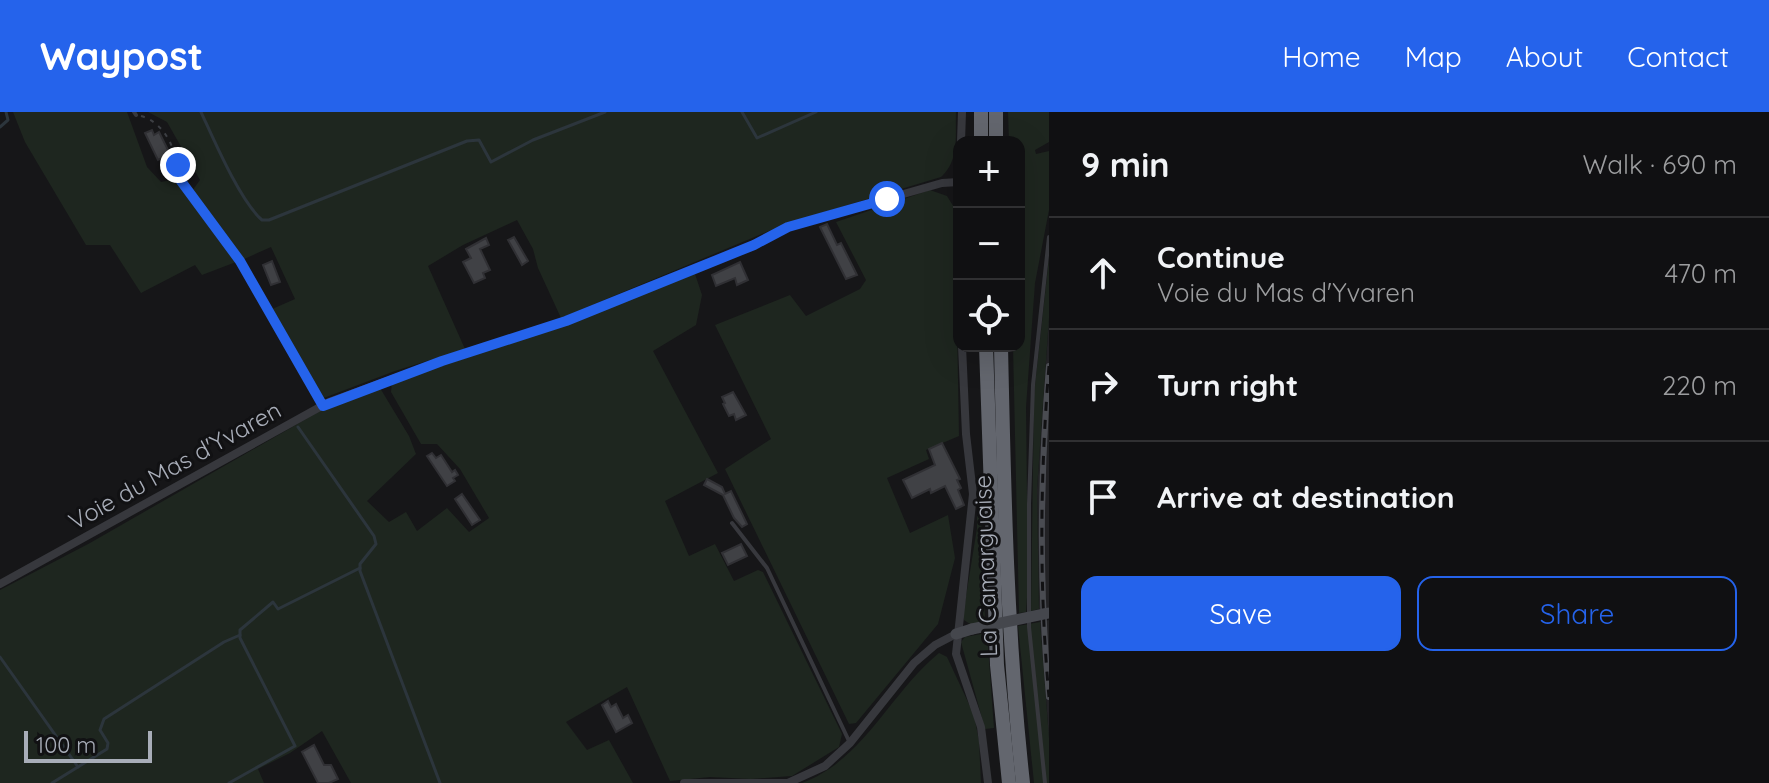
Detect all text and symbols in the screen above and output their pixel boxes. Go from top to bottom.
text: Waypost [40,32,203,80]
text: Home [1282,39,1361,74]
text: Map [1405,39,1462,74]
text: About [1506,39,1583,74]
text: Contact [1627,39,1729,74]
map controls [953,136,1025,352]
button: + [953,136,1025,208]
text: 9 min [1081,143,1169,186]
route end [160,147,196,183]
text: Walk · 690 m [1582,148,1737,181]
route start [869,181,905,217]
button: − [953,208,1025,280]
text: Continue [1157,238,1285,276]
icon: ahead [1081,251,1125,295]
text: 470 m [1664,257,1737,290]
text: Voie du Mas d'Yvaren [1157,276,1415,309]
button: locate [953,280,1025,352]
icon: right [1081,363,1125,407]
text: Turn right [1157,366,1298,404]
text: 220 m [1662,369,1737,402]
street label: Voie du Mas d'Yvaren [63,394,286,536]
street label: La Camarguaise [967,474,1003,658]
icon: arrive [1081,475,1125,519]
text: Arrive at destination [1157,478,1455,516]
button: Save [1081,576,1401,651]
button: Share [1417,576,1737,651]
scale bar [24,727,152,763]
text: 100 m [36,731,96,759]

